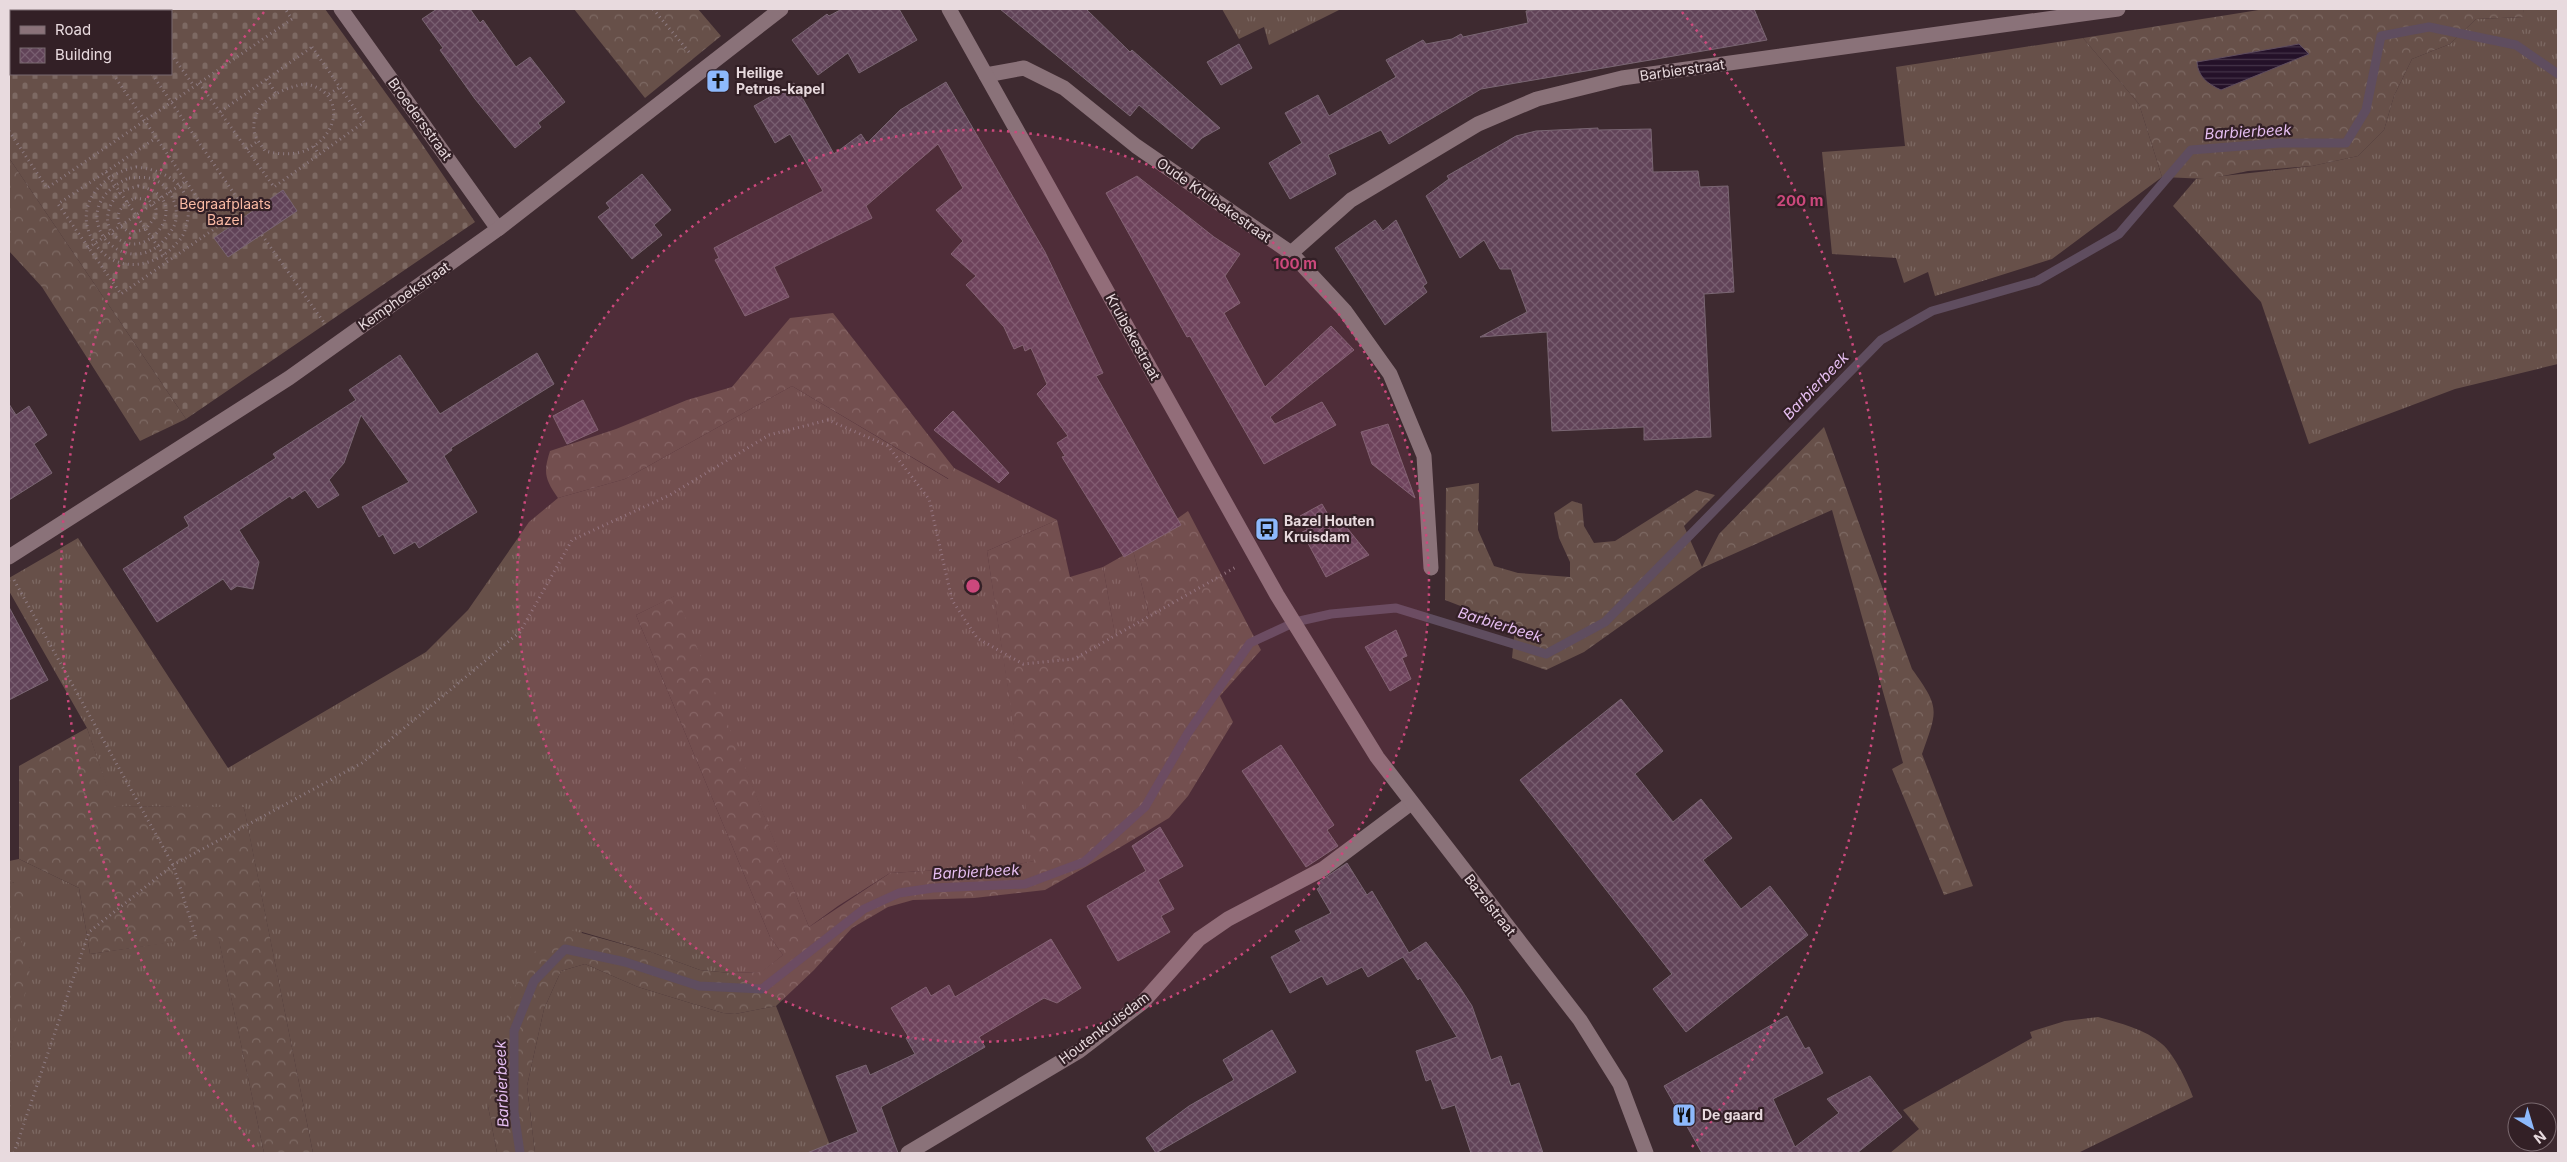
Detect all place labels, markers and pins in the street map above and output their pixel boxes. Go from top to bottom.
place label: Heilige Petrus-kapel [736,64,824,97]
church icon: Heilige Petrus-kapel [705,68,731,94]
place label: Bazel Houten Kruisdam [1284,512,1374,545]
bus stop icon: Bazel Houten Kruisdam [1254,516,1280,542]
centre of rings [964,577,982,595]
restaurant icon: De gaard [1671,1102,1697,1128]
place label: De gaard [1702,1106,1763,1123]

